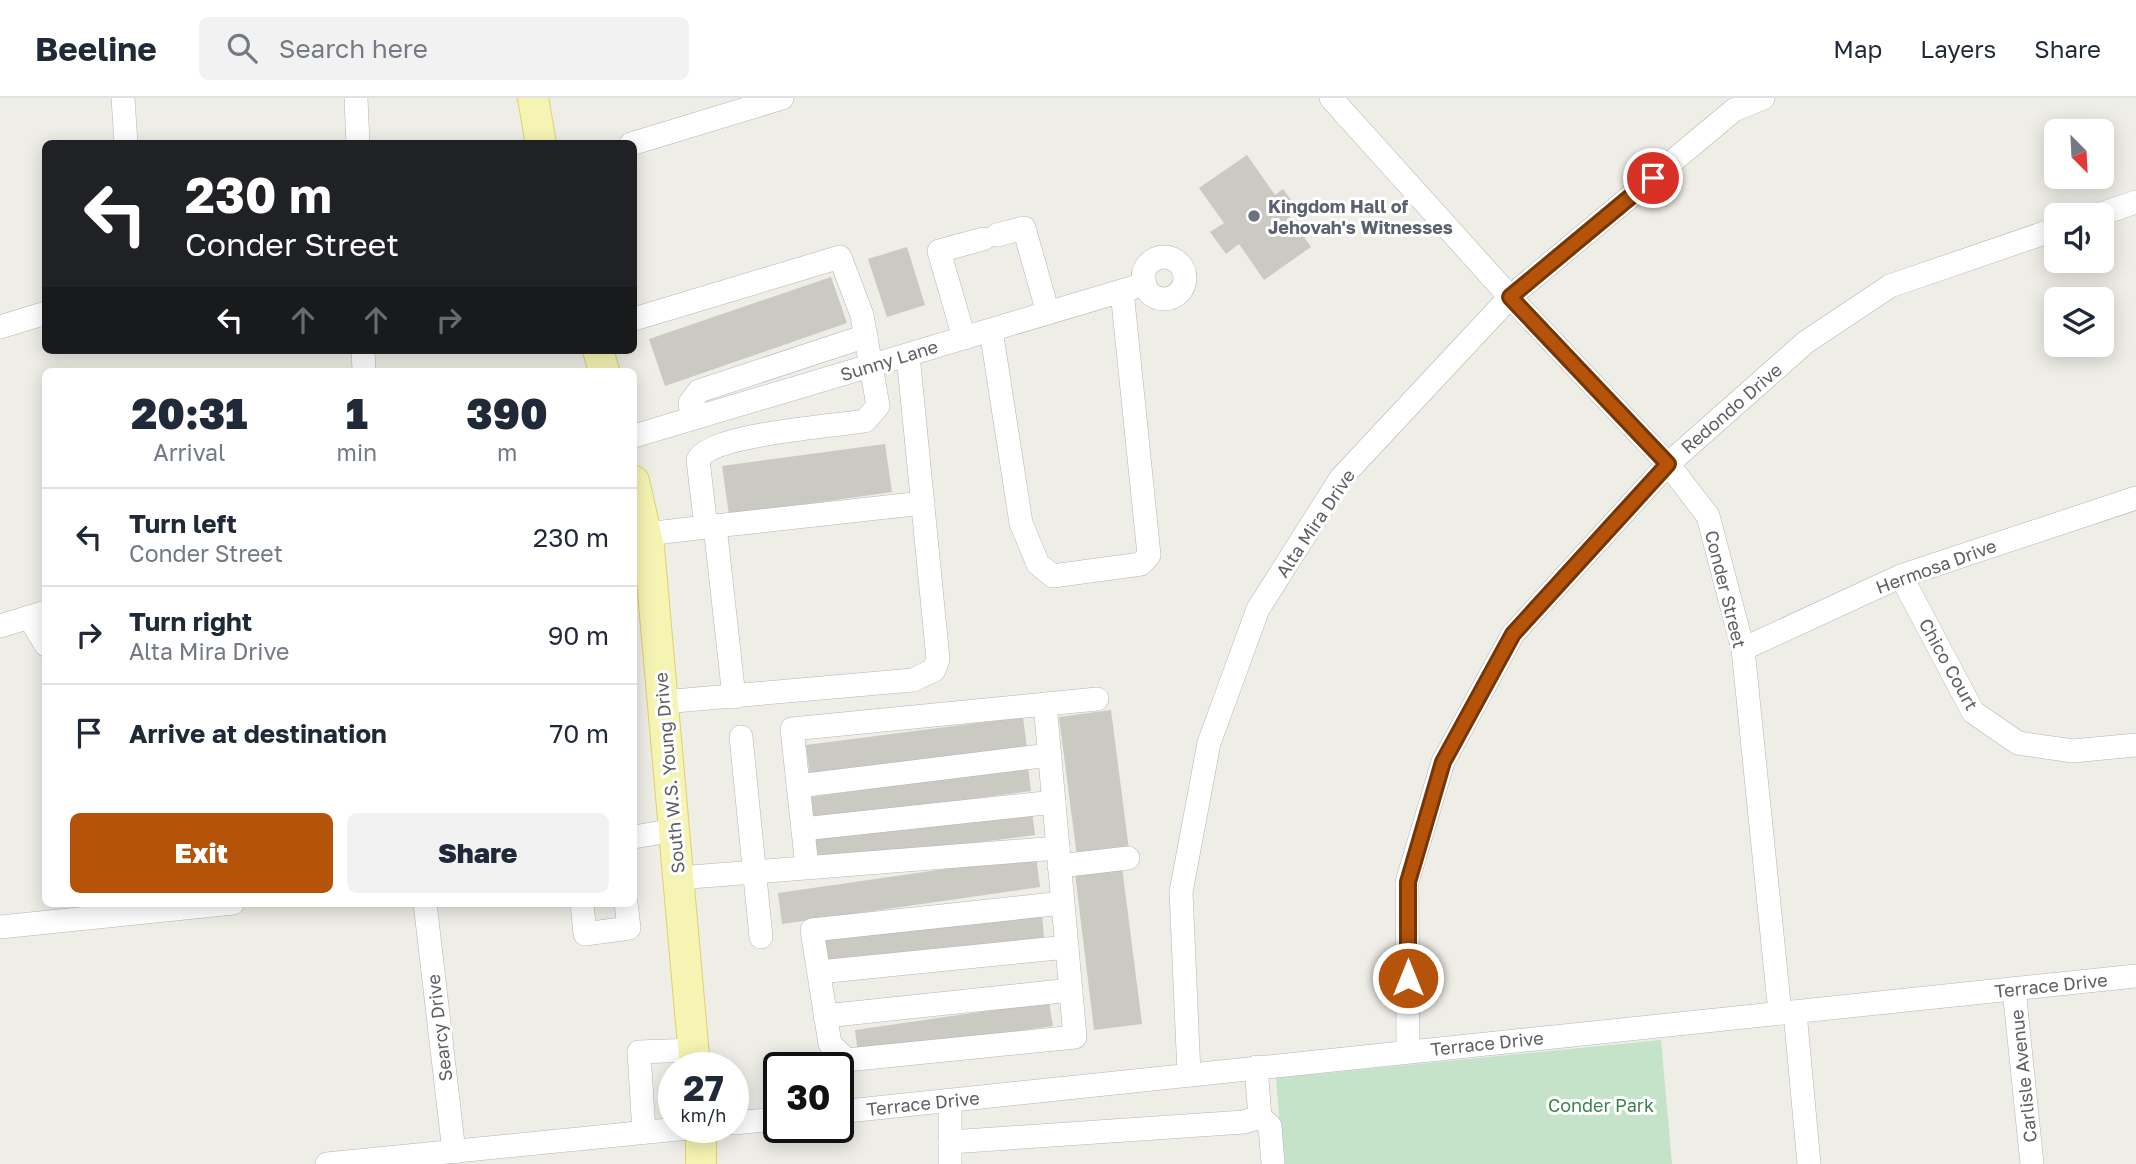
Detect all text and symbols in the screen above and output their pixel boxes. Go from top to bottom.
search box [199,17,689,80]
text: Beeline [35,29,157,68]
icon: search [223,29,261,67]
text: Search here [279,33,428,64]
text: Map [1833,34,1882,63]
text: Layers [1920,34,1996,63]
text: Share [2034,34,2101,63]
north arrow [2044,119,2114,189]
map controls [2044,119,2114,357]
pin [1623,148,1683,208]
icon: arrive [1634,159,1672,197]
text: 230 m [185,165,332,224]
icon: left [70,168,161,259]
place label: Kingdom Hall of Jehovah's Witnesses [1268,195,1453,238]
button: sound [2044,203,2114,273]
marker: Kingdom Hall of Jehovah's Witnesses [1246,208,1262,224]
text: Conder Street [185,225,399,263]
button: layers [2044,287,2114,357]
icon: left [211,301,249,339]
icon: ahead [284,301,322,339]
icon: ahead [357,301,395,339]
icon: right [430,301,468,339]
street label: Sunny Lane [838,335,940,385]
street label: Redondo Drive [1676,358,1786,458]
text: 20:31 [131,388,247,438]
text: 1 [346,388,368,438]
text: 390 [466,388,548,438]
text: Arrival [153,438,225,466]
text: min [337,438,377,466]
text: m [497,438,517,466]
street label: Alta Mira Drive [1271,465,1359,581]
text: Turn left [129,508,237,539]
icon: left [70,518,108,556]
text: 230 m [533,522,609,553]
street label: Conder Street [1701,528,1751,650]
street label: Hermosa Drive [1873,534,1999,598]
text: Conder Street [129,539,283,567]
text: Turn right [129,606,252,637]
street label: Chico Court [1915,614,1983,714]
icon: right [70,616,108,654]
text: 90 m [548,620,609,651]
text: Alta Mira Drive [129,637,289,665]
street label: South W.S. Young Drive [649,672,689,874]
icon: arrive [70,714,108,752]
text: Arrive at destination [129,718,387,749]
text: 70 m [550,718,609,749]
button: Exit [70,813,333,893]
button: Share [347,813,609,893]
position arrow [1371,941,1445,1015]
street label: Terrace Drive [1993,968,2109,1002]
street label: Searcy Drive [422,973,456,1083]
street label: Carlisle Avenue [2005,1008,2041,1144]
street label: Terrace Drive [1429,1026,1545,1060]
speed limit sign: 30 [763,1052,854,1143]
text: 27 [683,1067,724,1109]
street label: Terrace Drive [865,1086,981,1120]
park label: Conder Park [1548,1094,1654,1116]
text: km/h [681,1104,726,1126]

